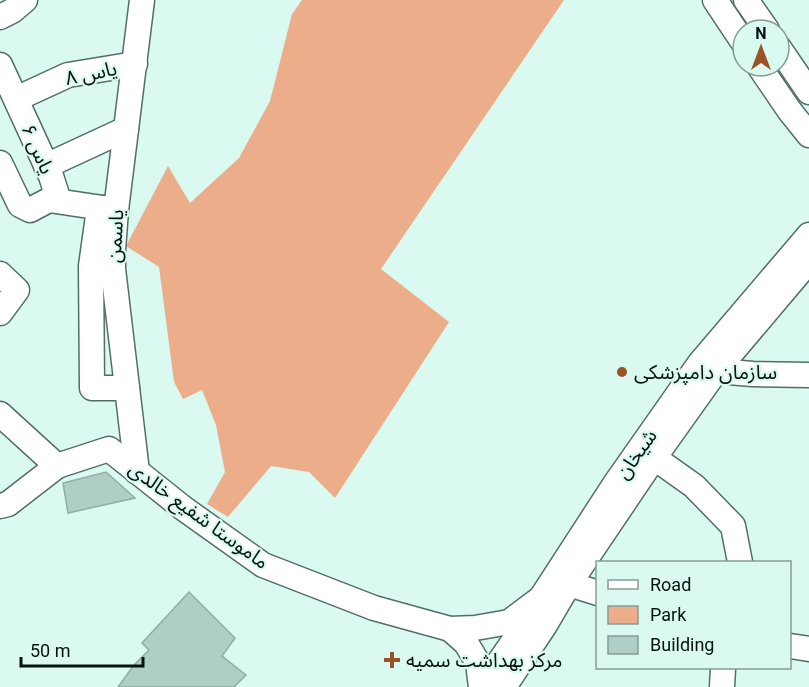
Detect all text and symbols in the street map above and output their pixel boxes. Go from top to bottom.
north arrow [731,18,791,78]
text: N [755,24,767,43]
street label: یاس ۸ [63,56,119,90]
street label: یاس ۶ [16,120,60,178]
street label: یاسمن [102,209,128,263]
place label: سازمان دامپزشکی [634,360,777,385]
marker: سازمان دامپزشکی [615,365,629,379]
street label: شیخان [610,424,662,484]
street label: ماموستا شفیع خالدی [122,456,274,576]
legend [596,561,791,669]
text: Road [650,574,691,595]
text: Park [650,604,687,625]
scale bar [21,630,142,668]
text: Building [650,634,714,655]
text: 50 m [30,640,70,661]
place label: مرکز بهداشت سمیه [406,648,563,672]
marker: مرکز بهداشت سمیه [383,651,401,669]

